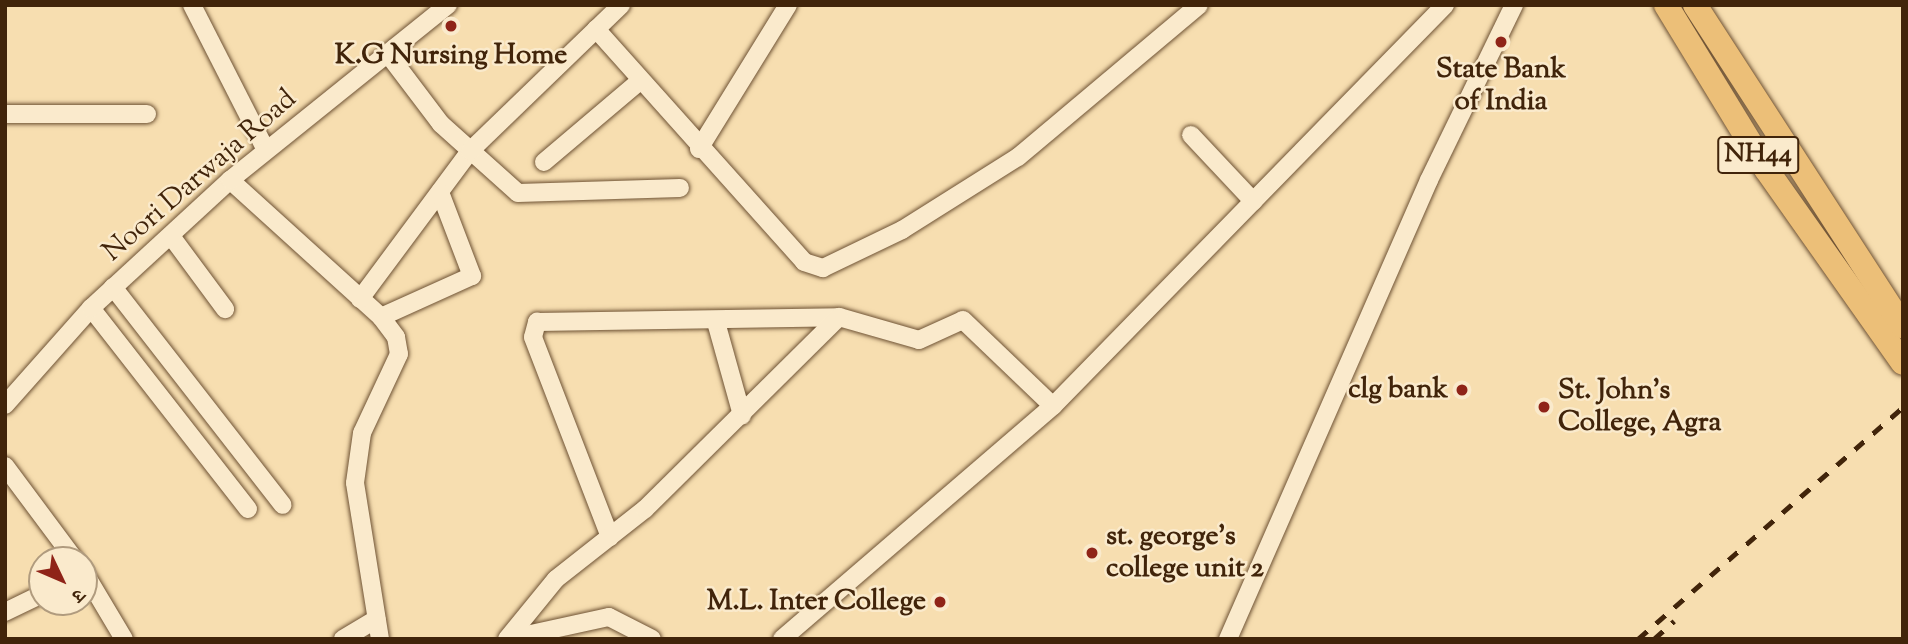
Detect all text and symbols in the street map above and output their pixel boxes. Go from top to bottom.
marker: K.G Nursing Home [441,16,461,36]
marker: State Bank of India [1493,34,1509,50]
place label: K.G Nursing Home [335,39,567,73]
place label: State Bank of India [1436,53,1566,119]
street label: Noori Darwaja Road [96,83,304,269]
road number: NH44 [1716,132,1800,178]
place label: clg bank [1348,373,1448,407]
place label: St. John's College, Agra [1558,374,1721,440]
marker: clg bank [1454,382,1470,398]
marker: St. John's College, Agra [1536,399,1552,415]
place label: st. george's college unit 2 [1106,520,1264,586]
marker: st. george's college unit 2 [1084,545,1100,561]
north arrow [28,546,98,616]
text: उ [64,582,90,607]
place label: M.L. Inter College [707,585,926,619]
marker: M.L. Inter College [932,594,948,610]

